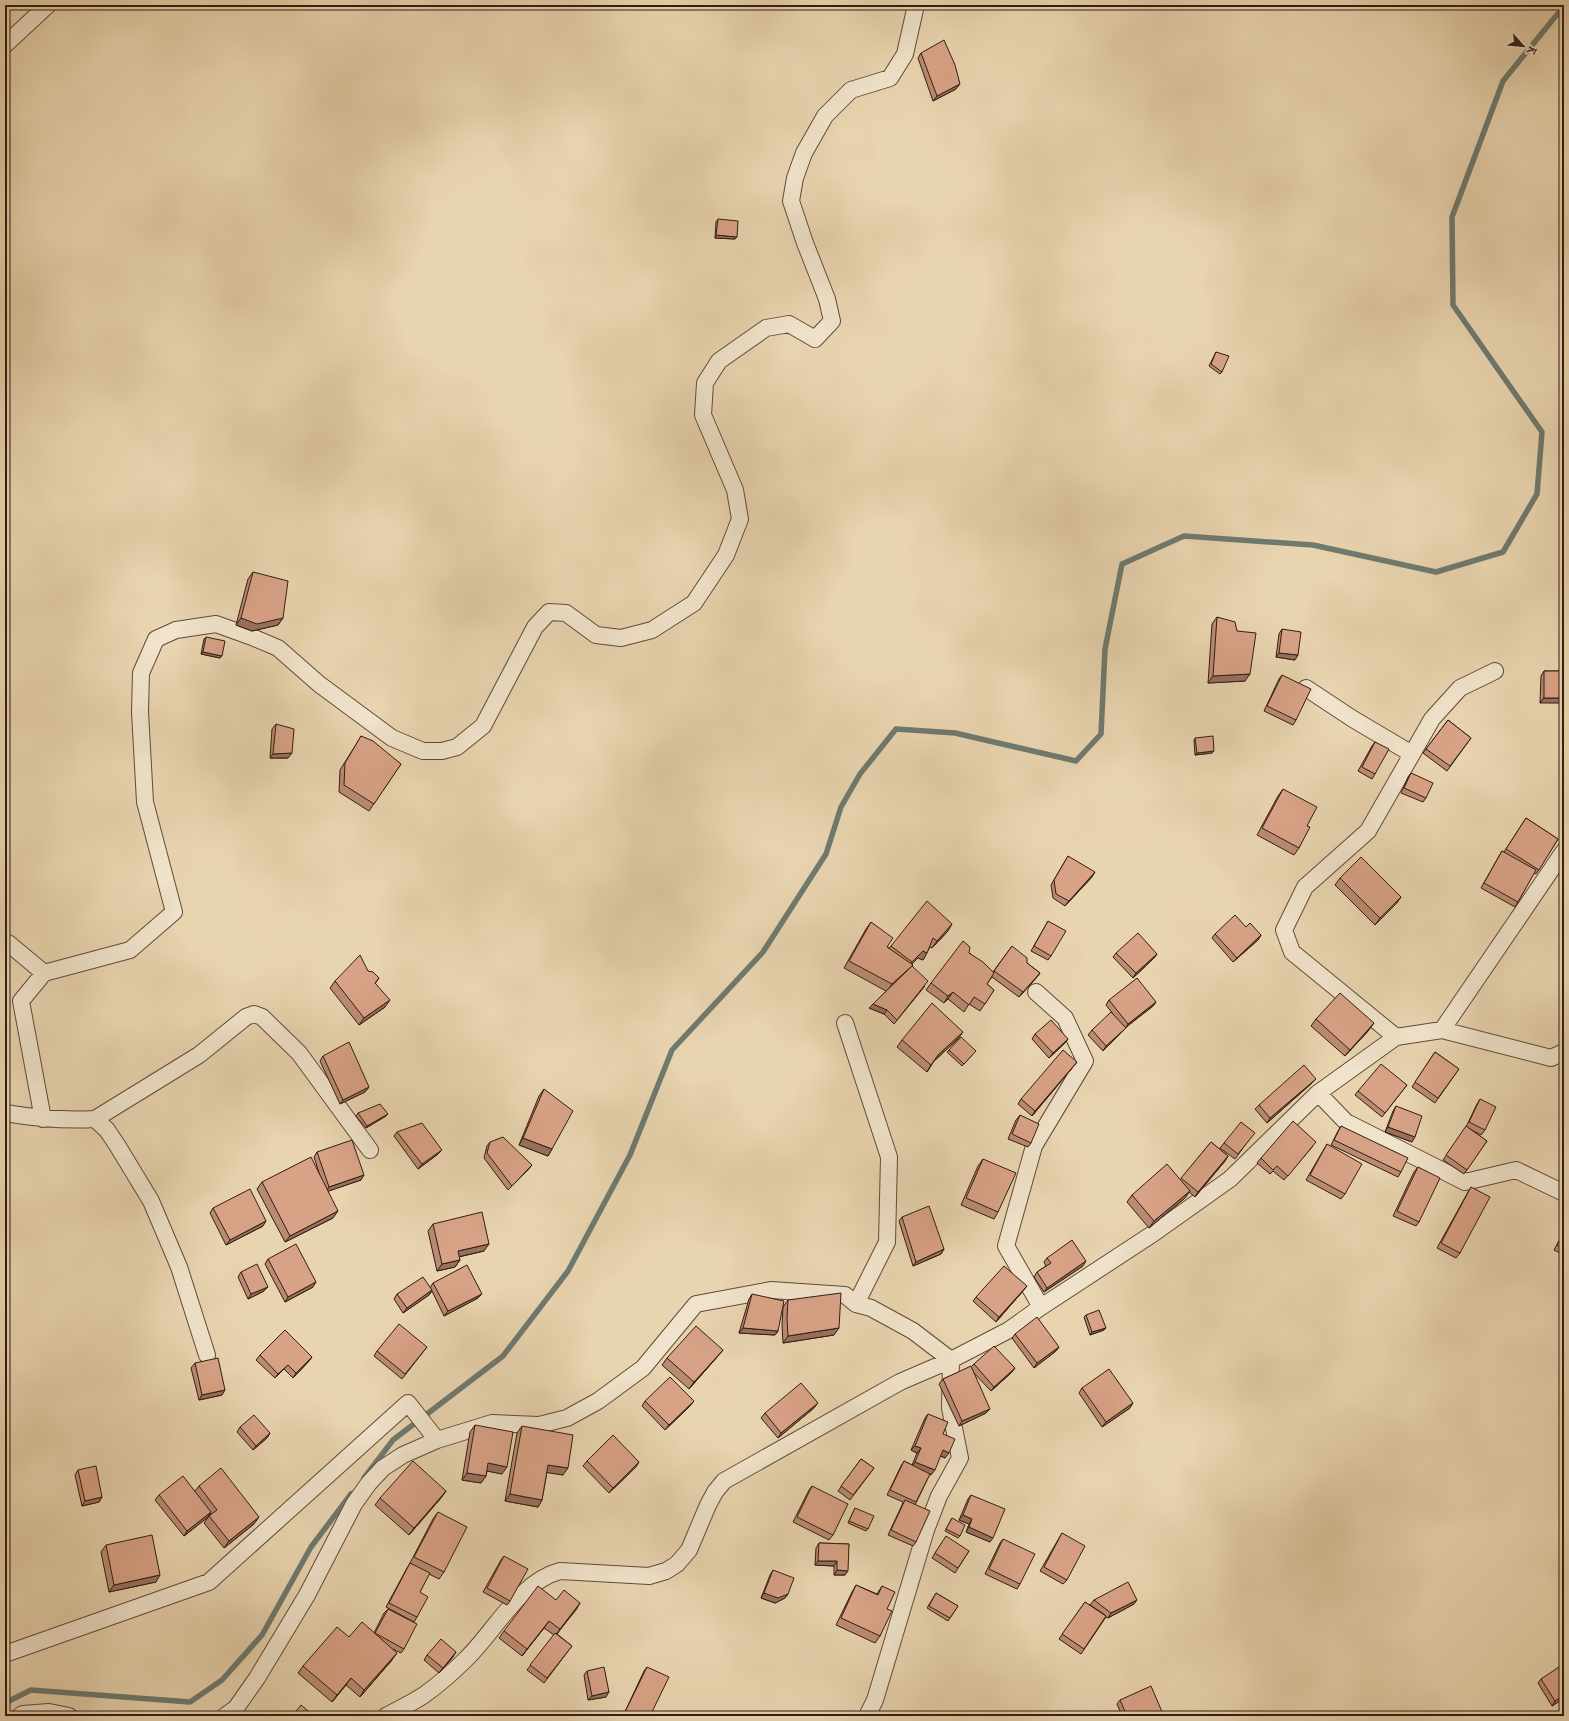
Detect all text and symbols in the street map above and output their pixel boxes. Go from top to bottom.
north arrow [1503,26,1543,66]
text: K [1523,44,1539,58]

